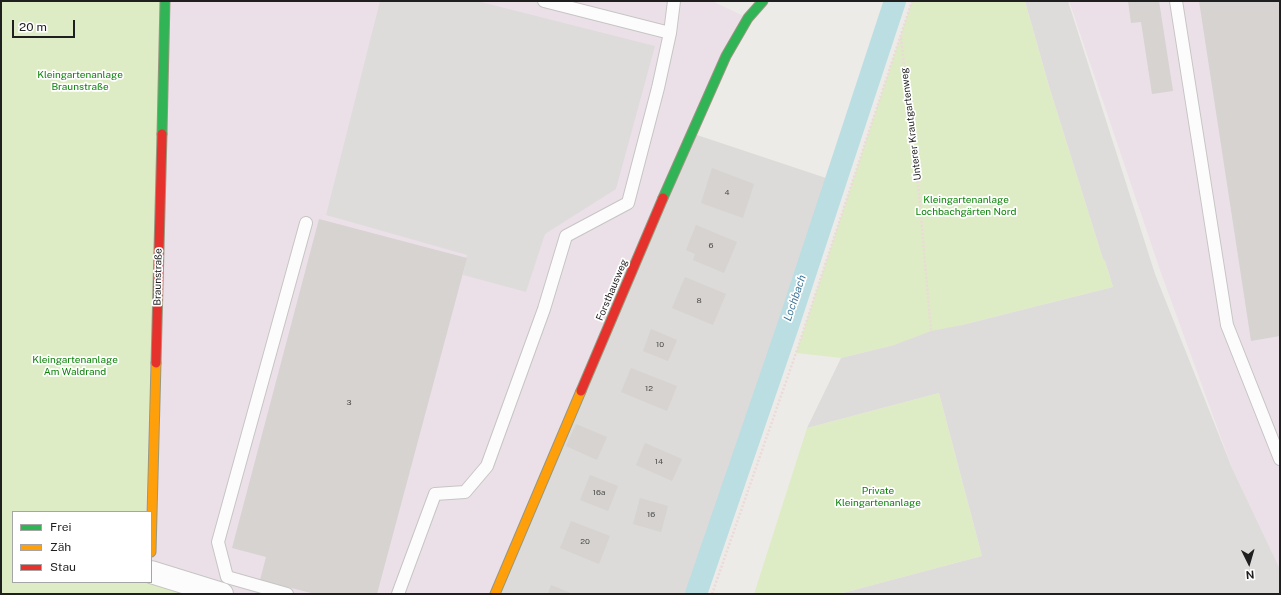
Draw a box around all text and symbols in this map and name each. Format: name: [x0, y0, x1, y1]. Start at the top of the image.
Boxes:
scale bar: [14, 12, 77, 38]
text: 20 m: [19, 20, 47, 34]
street label: Unterer Krautgartenweg: [898, 67, 924, 181]
park label: Kleingartenanlage Braunstraße: [37, 69, 123, 92]
house number: 4: [724, 188, 730, 198]
park label: Kleingartenanlage Lochbachgärten Nord: [916, 194, 1016, 218]
house number: 6: [709, 241, 713, 251]
street label: Braunstraße: [152, 248, 164, 306]
street label: Forsthausweg: [594, 257, 630, 323]
water label: Lochbach: [781, 273, 809, 323]
house number: 8: [696, 296, 702, 306]
house number: 10: [656, 340, 664, 350]
park label: Kleingartenanlage Am Waldrand: [32, 354, 118, 378]
house number: 12: [645, 384, 653, 394]
house number: 3: [346, 398, 352, 408]
house number: 14: [655, 457, 663, 467]
park label: Private Kleingartenanlage: [835, 485, 921, 508]
house number: 16a: [593, 488, 605, 498]
house number: 16: [647, 510, 655, 520]
legend: [12, 511, 152, 583]
text: Frei: [50, 520, 72, 534]
house number: 20: [580, 537, 590, 547]
text: Zäh: [50, 540, 71, 554]
north arrow: [1229, 543, 1269, 583]
text: Stau: [50, 560, 76, 574]
text: N: [1245, 569, 1255, 581]

